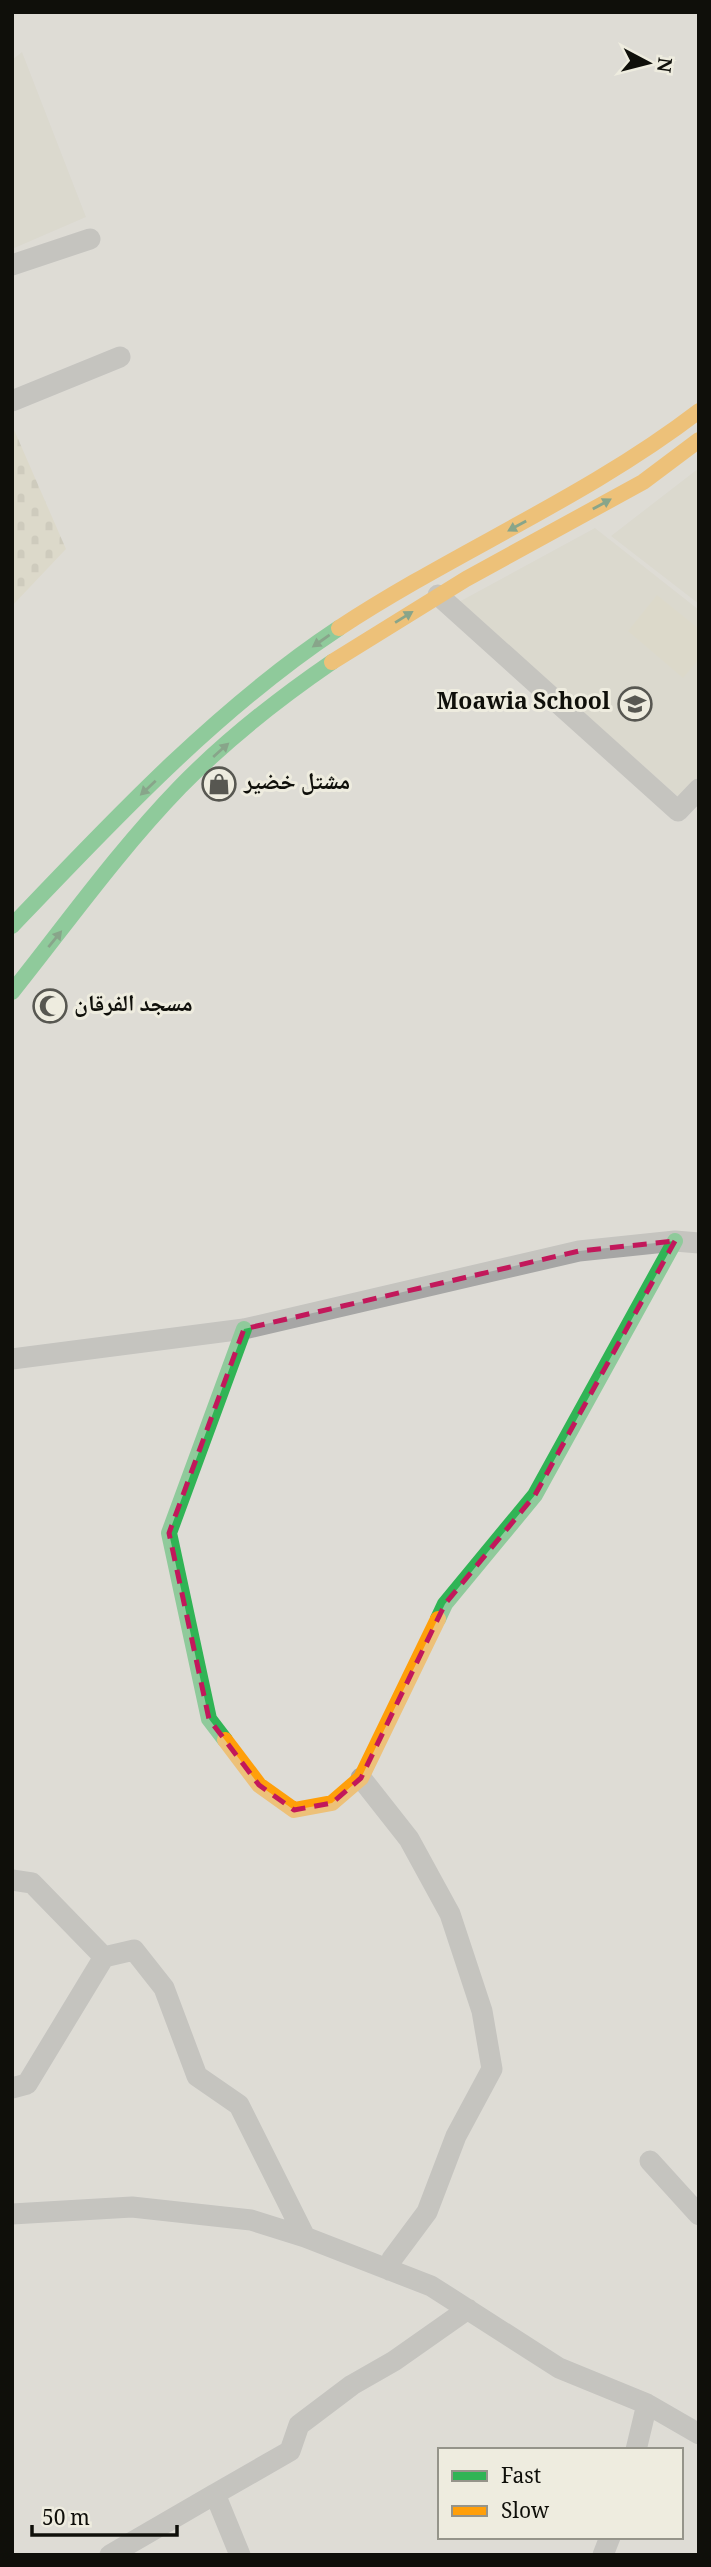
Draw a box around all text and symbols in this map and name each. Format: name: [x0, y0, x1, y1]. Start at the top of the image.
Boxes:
north arrow: [613, 28, 683, 98]
text: N: [645, 55, 679, 74]
one-way arrow: [592, 498, 612, 510]
one-way arrow: [507, 520, 527, 532]
one-way arrow: [395, 610, 414, 623]
one-way arrow: [312, 634, 330, 648]
place label: Moawia School: [436, 684, 610, 724]
school or university icon: Moawia School: [616, 685, 654, 723]
one-way arrow: [212, 742, 230, 758]
place label: مشتل خضير: [243, 764, 350, 804]
shop icon: مشتل خضير: [200, 765, 238, 803]
one-way arrow: [139, 780, 157, 796]
one-way arrow: [47, 931, 62, 949]
place label: مسجد الفرقان: [74, 986, 193, 1026]
mosque icon: مسجد الفرقان: [31, 987, 69, 1025]
legend: [438, 2448, 683, 2539]
text: Fast: [501, 2461, 541, 2496]
scale bar: [32, 2494, 177, 2538]
text: Slow: [501, 2496, 550, 2531]
text: 50 m: [42, 2503, 90, 2538]

